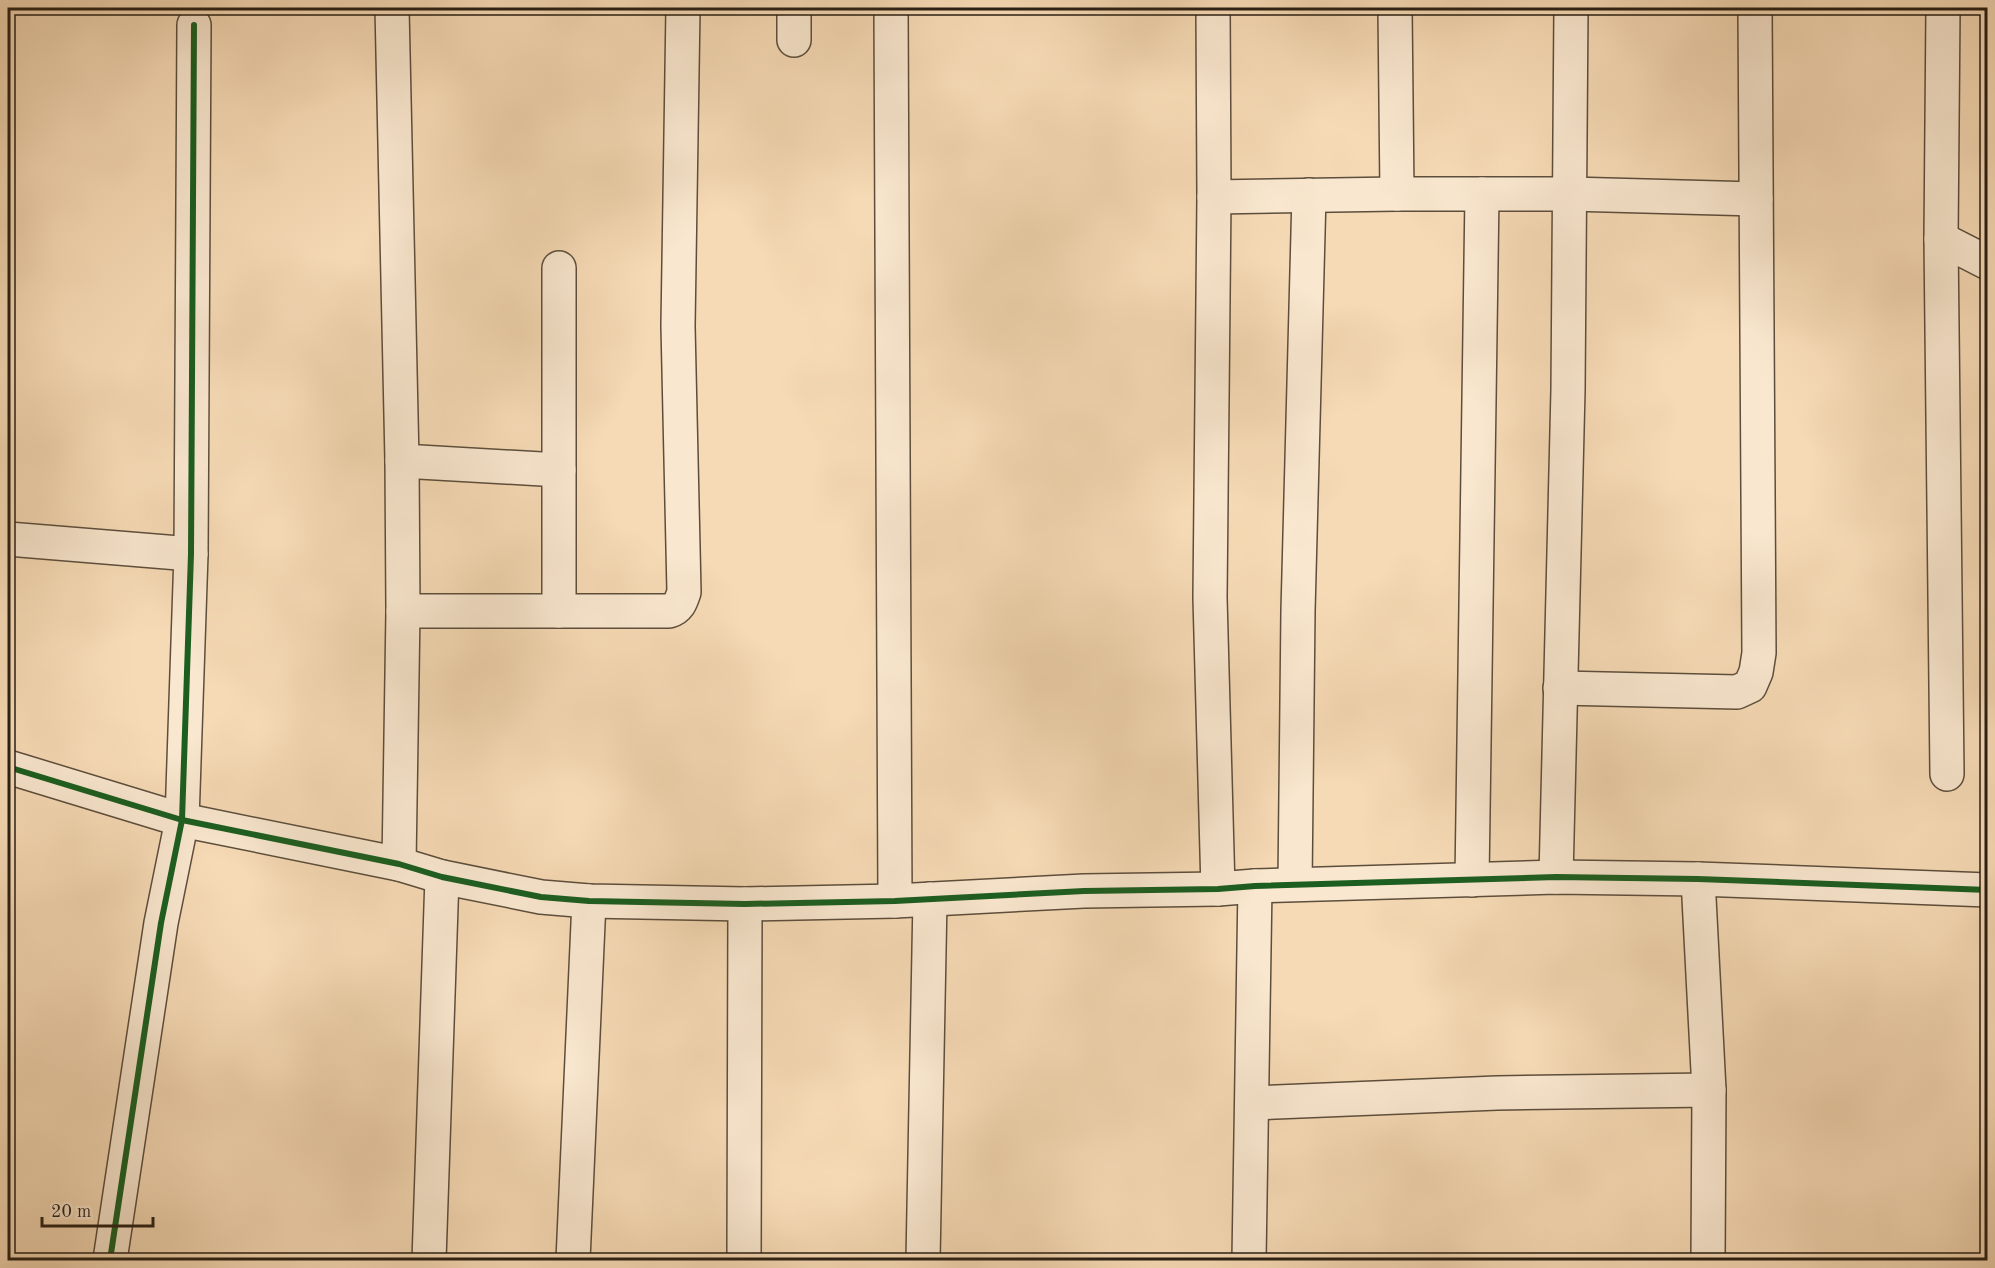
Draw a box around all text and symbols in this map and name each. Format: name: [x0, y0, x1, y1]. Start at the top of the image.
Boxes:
scale bar: [42, 1190, 153, 1228]
text: 20 m: [51, 1203, 91, 1221]

